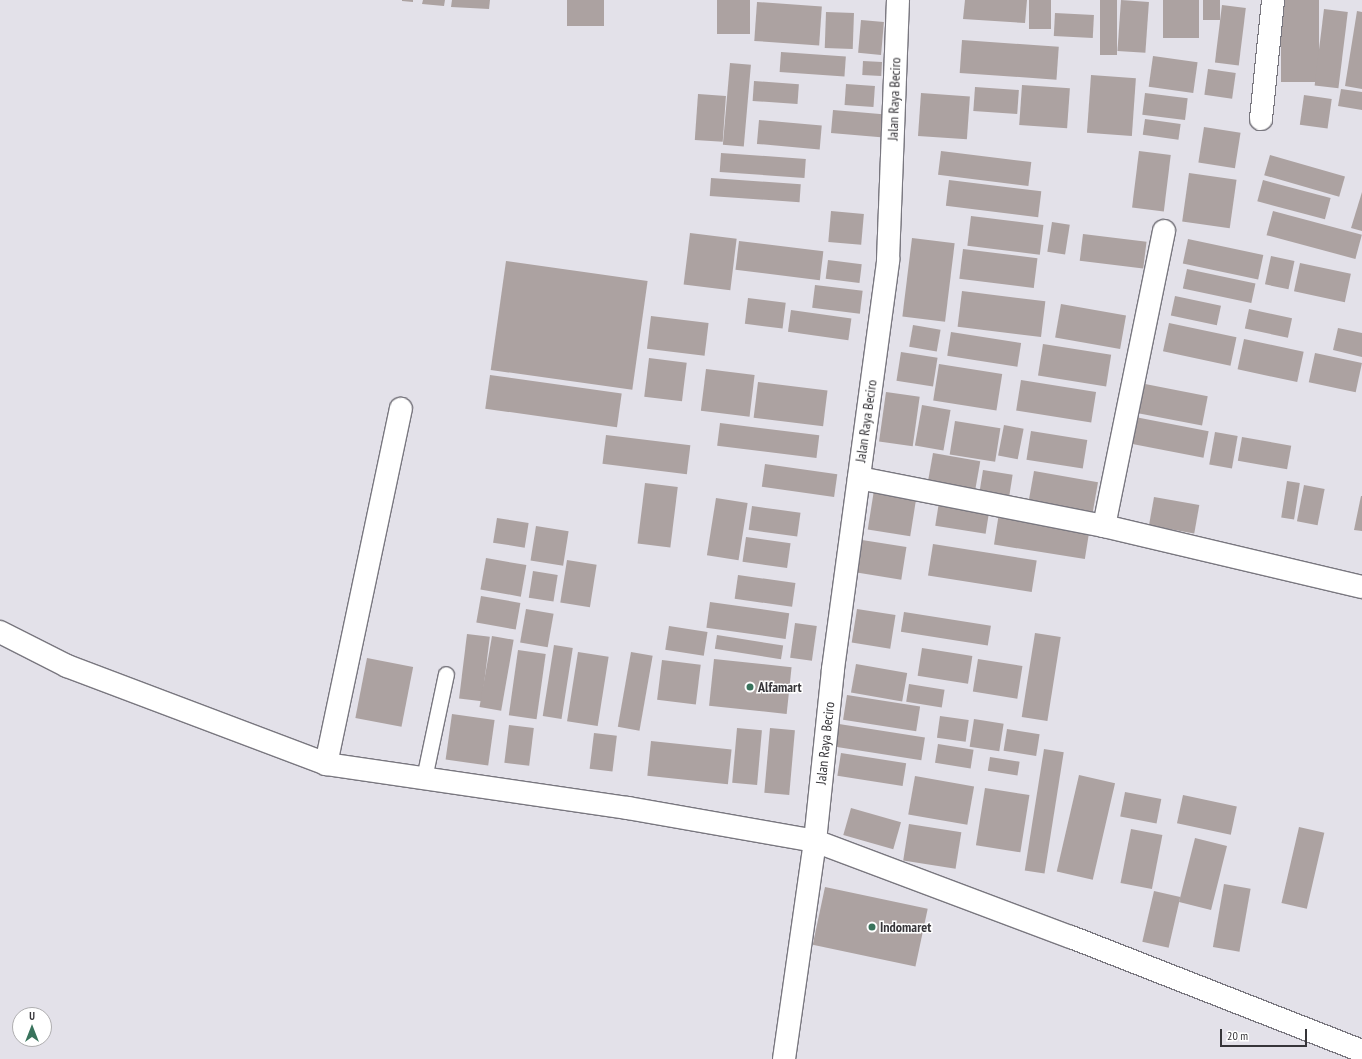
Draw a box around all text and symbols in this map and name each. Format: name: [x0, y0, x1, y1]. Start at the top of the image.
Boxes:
street label: Jalan Raya Beciro: [884, 57, 904, 141]
street label: Jalan Raya Beciro: [852, 379, 880, 463]
place label: Alfamart: [758, 679, 802, 695]
marker: Alfamart: [745, 682, 755, 692]
street label: Jalan Raya Beciro: [812, 701, 838, 785]
place label: Indomaret: [880, 919, 931, 935]
marker: Indomaret: [867, 922, 877, 932]
north arrow: [12, 1007, 52, 1047]
text: U: [29, 1009, 35, 1023]
scale bar: [1222, 1021, 1309, 1047]
text: 20 m: [1227, 1028, 1248, 1043]

